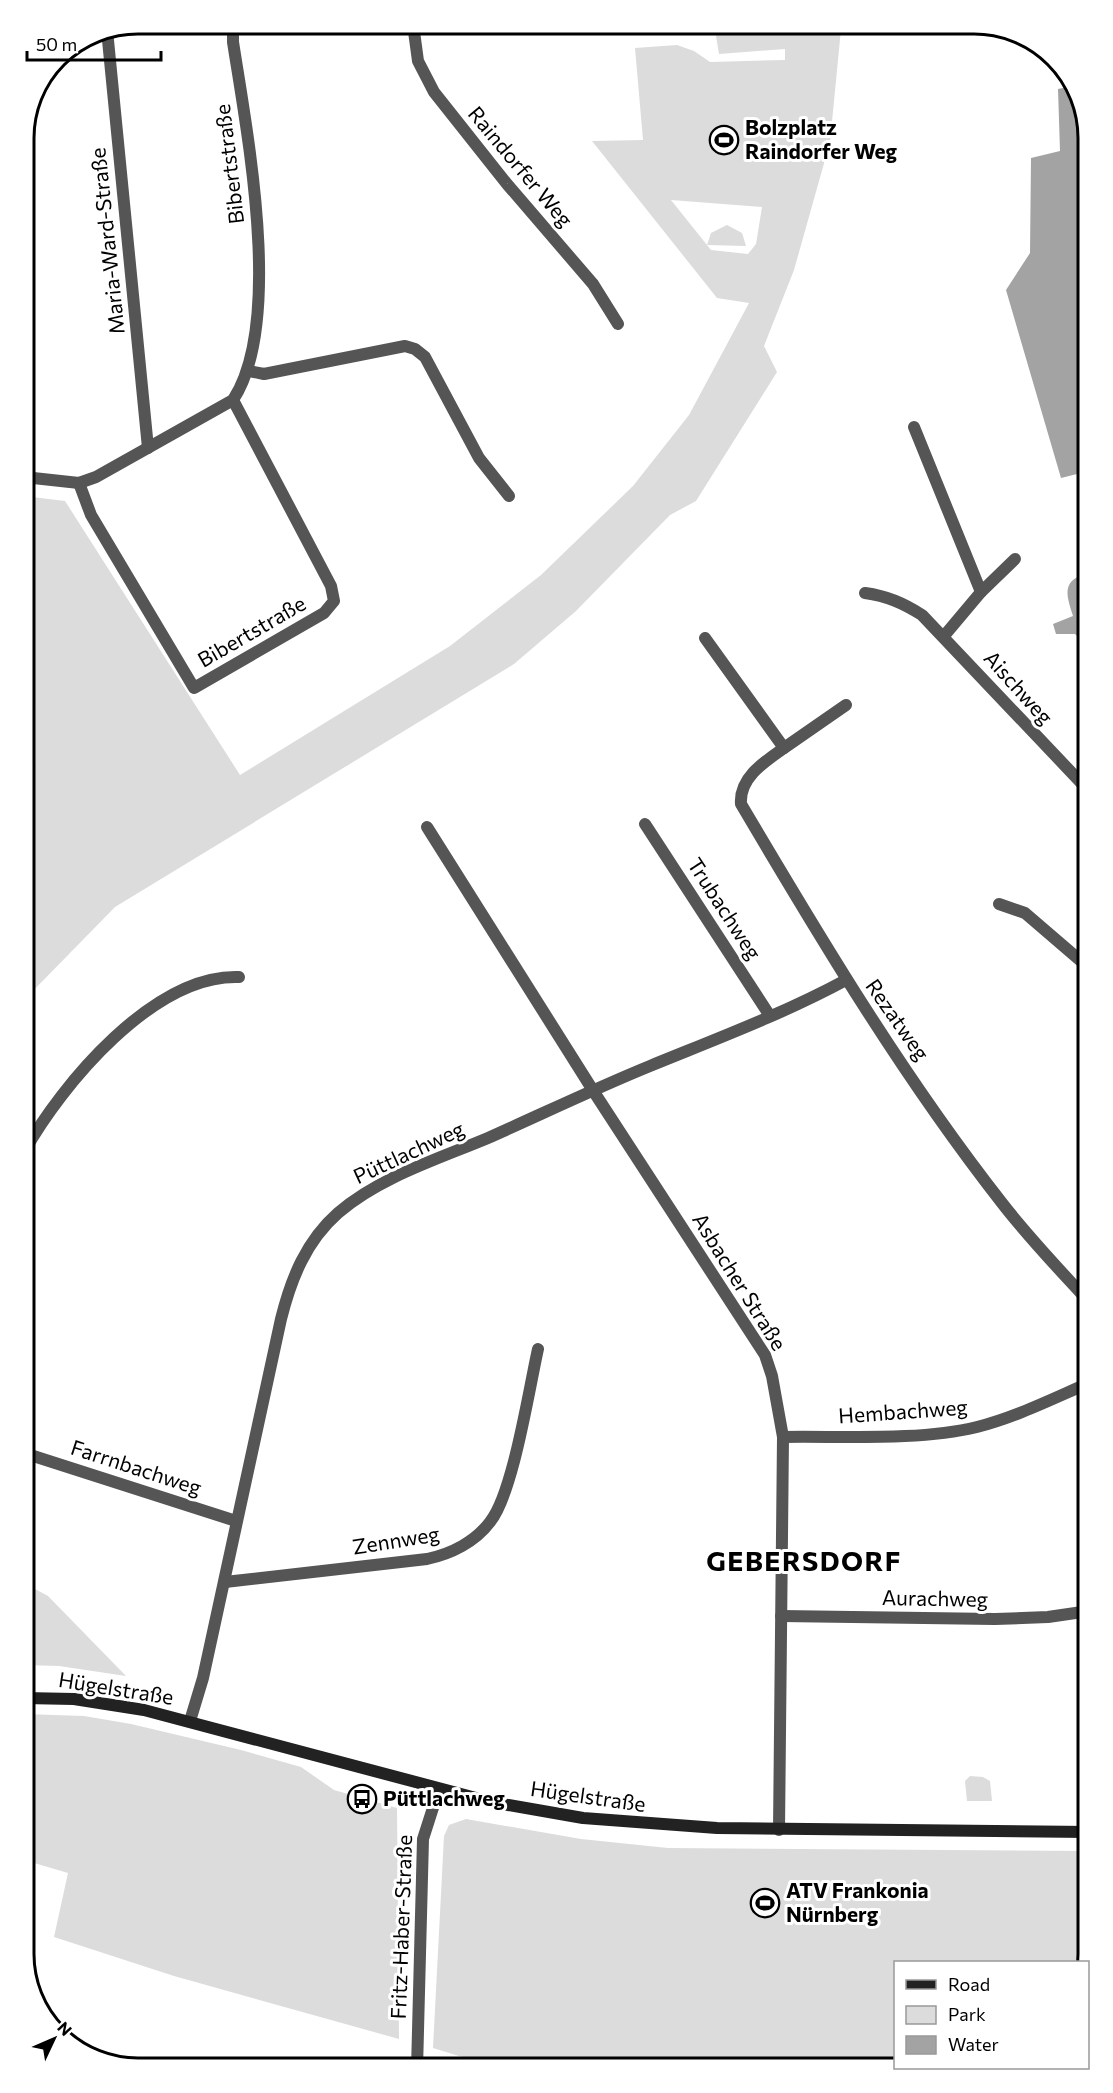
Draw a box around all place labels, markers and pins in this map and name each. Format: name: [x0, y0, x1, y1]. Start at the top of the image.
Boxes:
place label: Bolzplatz Raindorfer Weg: [745, 114, 897, 163]
sports icon: Bolzplatz Raindorfer Weg: [708, 124, 740, 156]
bus stop icon: Püttlachweg: [346, 1783, 378, 1815]
place label: Püttlachweg: [383, 1785, 505, 1810]
place label: ATV Frankonia Nürnberg: [786, 1877, 929, 1926]
sports icon: ATV Frankonia Nürnberg: [749, 1887, 781, 1919]

